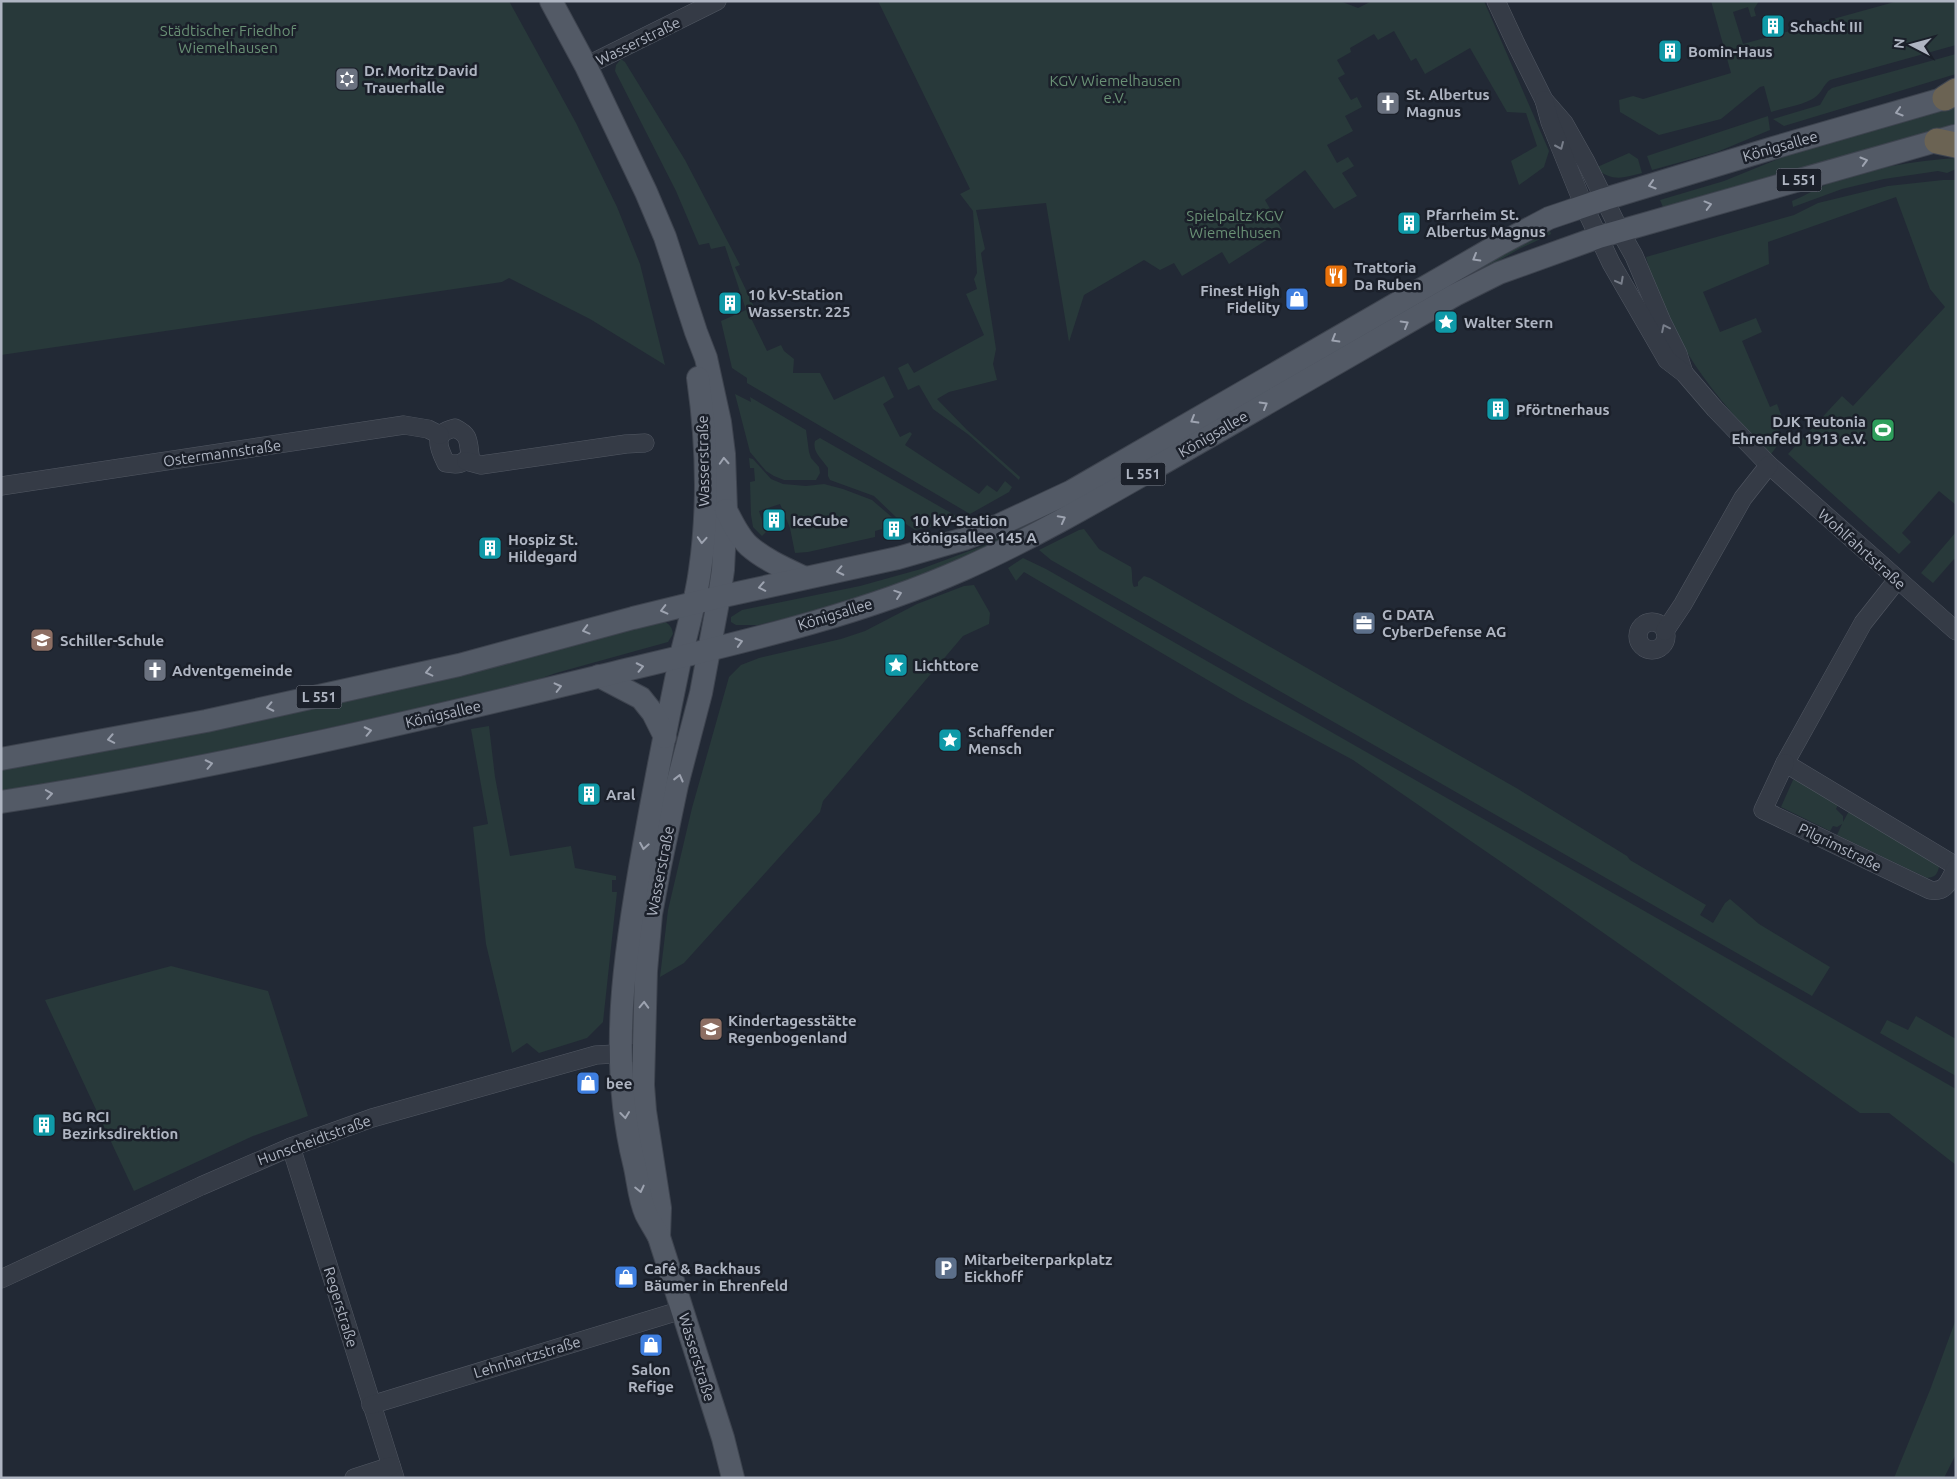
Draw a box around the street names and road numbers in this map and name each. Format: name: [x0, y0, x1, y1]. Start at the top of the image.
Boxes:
street label: Wasserstraße: [593, 13, 683, 69]
street label: Königsallee: [1741, 127, 1819, 165]
road number: L 551: [1776, 168, 1822, 192]
street label: Königsallee: [1175, 407, 1251, 461]
street label: Wasserstraße: [694, 415, 712, 507]
street label: Ostermannstraße: [162, 436, 282, 470]
road number: L 551: [1120, 462, 1166, 486]
street label: Wohlfahrtstraße: [1815, 505, 1909, 593]
street label: Königsallee: [796, 595, 874, 633]
road number: L 551: [296, 686, 342, 709]
street label: Königsallee: [403, 697, 483, 731]
street label: Pilgrimstraße: [1796, 820, 1884, 874]
street label: Wasserstraße: [643, 825, 677, 917]
street label: Hunscheidtstraße: [255, 1112, 373, 1168]
street label: Regerstraße: [321, 1265, 361, 1349]
street label: Wasserstraße: [676, 1311, 718, 1403]
street label: Lehnhartzstraße: [471, 1333, 583, 1381]

